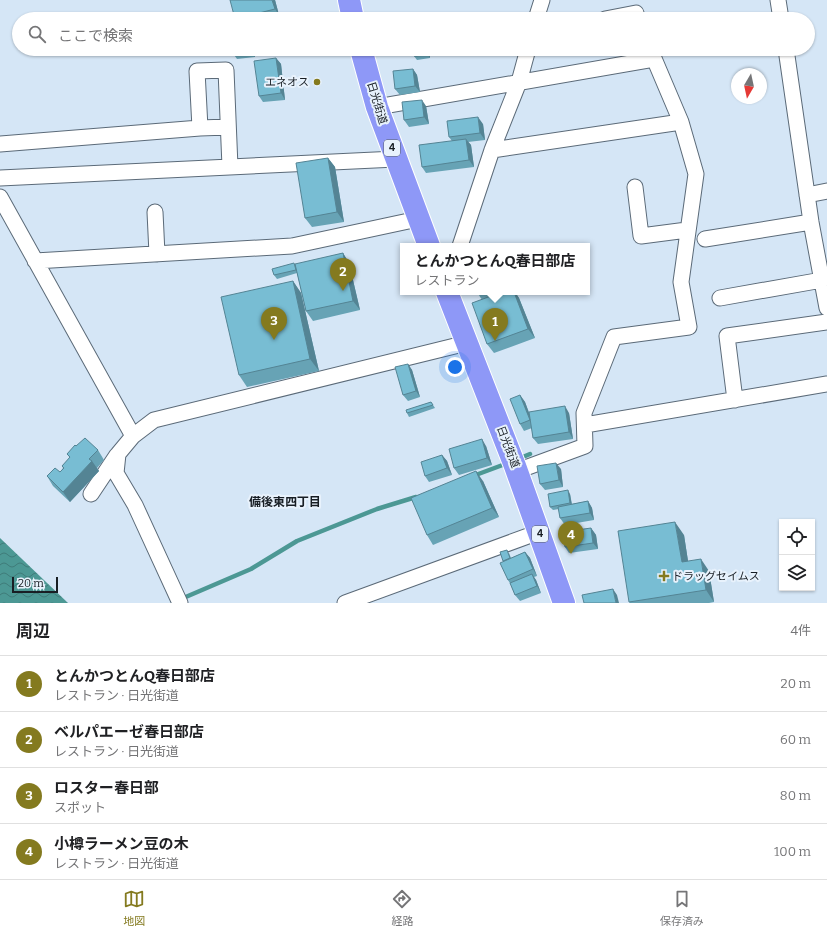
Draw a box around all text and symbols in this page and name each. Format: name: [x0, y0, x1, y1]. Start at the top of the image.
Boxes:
search box: [12, 12, 815, 56]
icon: search: [26, 23, 48, 45]
text: ここで検索: [58, 27, 133, 45]
north arrow: [731, 68, 767, 104]
place label: エネオス: [265, 76, 309, 89]
marker: エネオス: [312, 77, 322, 87]
street label: 日光街道: [364, 80, 390, 126]
road number: 4: [384, 140, 400, 156]
popup: [400, 243, 590, 295]
text: とんかつとんQ春日部店: [414, 252, 576, 270]
pin: 2: [330, 258, 356, 291]
text: レストラン: [414, 273, 479, 288]
pin: 3: [261, 307, 287, 340]
pin: 1: [482, 308, 508, 341]
your location: [445, 357, 465, 377]
street label: 日光街道: [494, 424, 522, 470]
district label: 備後東四丁目: [249, 495, 321, 509]
map controls: [779, 519, 815, 591]
button: locate: [779, 519, 815, 555]
pin: 4: [558, 521, 584, 554]
road number: 4: [532, 526, 548, 542]
button: layers: [779, 555, 815, 591]
place label: ドラッグセイムス: [672, 570, 760, 583]
marker: ドラッグセイムス: [659, 571, 669, 581]
scale bar: [12, 575, 58, 594]
text: 20 m: [18, 577, 44, 590]
text: 周辺: [16, 621, 50, 642]
text: 4件: [790, 623, 811, 638]
text: とんかつとんQ春日部店: [54, 667, 215, 685]
text: 1: [26, 676, 32, 691]
text: 20 m: [781, 676, 811, 691]
text: レストラン · 日光街道: [54, 688, 179, 703]
text: ベルパエーゼ春日部店: [54, 723, 204, 741]
text: 2: [25, 732, 33, 747]
text: 60 m: [780, 732, 811, 747]
text: レストラン · 日光街道: [54, 744, 179, 759]
text: ロスター春日部: [54, 779, 159, 797]
text: 3: [25, 788, 33, 803]
text: 80 m: [780, 788, 811, 803]
text: スポット: [54, 800, 106, 815]
text: 小樽ラーメン豆の木: [54, 835, 188, 853]
text: 4: [25, 844, 33, 859]
text: 100 m: [774, 844, 811, 859]
text: レストラン · 日光街道: [54, 856, 179, 871]
tab: 地図: [123, 888, 145, 928]
tab: 経路: [391, 888, 413, 928]
tab: 保存済み: [660, 888, 704, 928]

